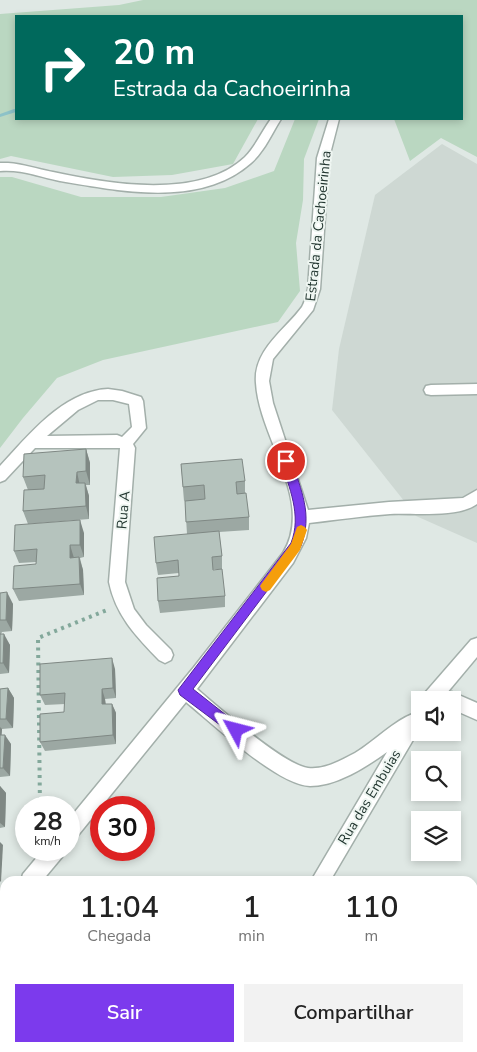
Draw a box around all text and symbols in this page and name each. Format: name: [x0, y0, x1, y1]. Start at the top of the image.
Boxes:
text: 20 m: [113, 29, 195, 76]
icon: right: [30, 35, 95, 100]
text: Estrada da Cachoeirinha: [113, 74, 351, 104]
street label: Estrada da Cachoeirinha: [301, 150, 336, 302]
pin: [265, 440, 307, 482]
icon: arrive: [272, 447, 300, 475]
street label: Rua A: [112, 490, 135, 530]
map controls: [411, 691, 461, 861]
button: sound: [411, 691, 461, 741]
position arrow: [209, 703, 261, 755]
street label: Rua das Embuias: [334, 746, 405, 848]
button: search: [411, 751, 461, 801]
speed limit sign: 30: [90, 796, 155, 861]
text: 28: [32, 805, 63, 839]
button: layers: [411, 811, 461, 861]
text: km/h: [34, 833, 61, 849]
text: 11:04: [80, 887, 159, 928]
text: 1: [243, 887, 261, 928]
text: 110: [344, 887, 398, 928]
text: Chegada: [87, 925, 151, 947]
text: min: [238, 925, 265, 947]
text: m: [365, 925, 378, 947]
button: Sair: [15, 984, 234, 1042]
button: Compartilhar: [244, 984, 463, 1042]

